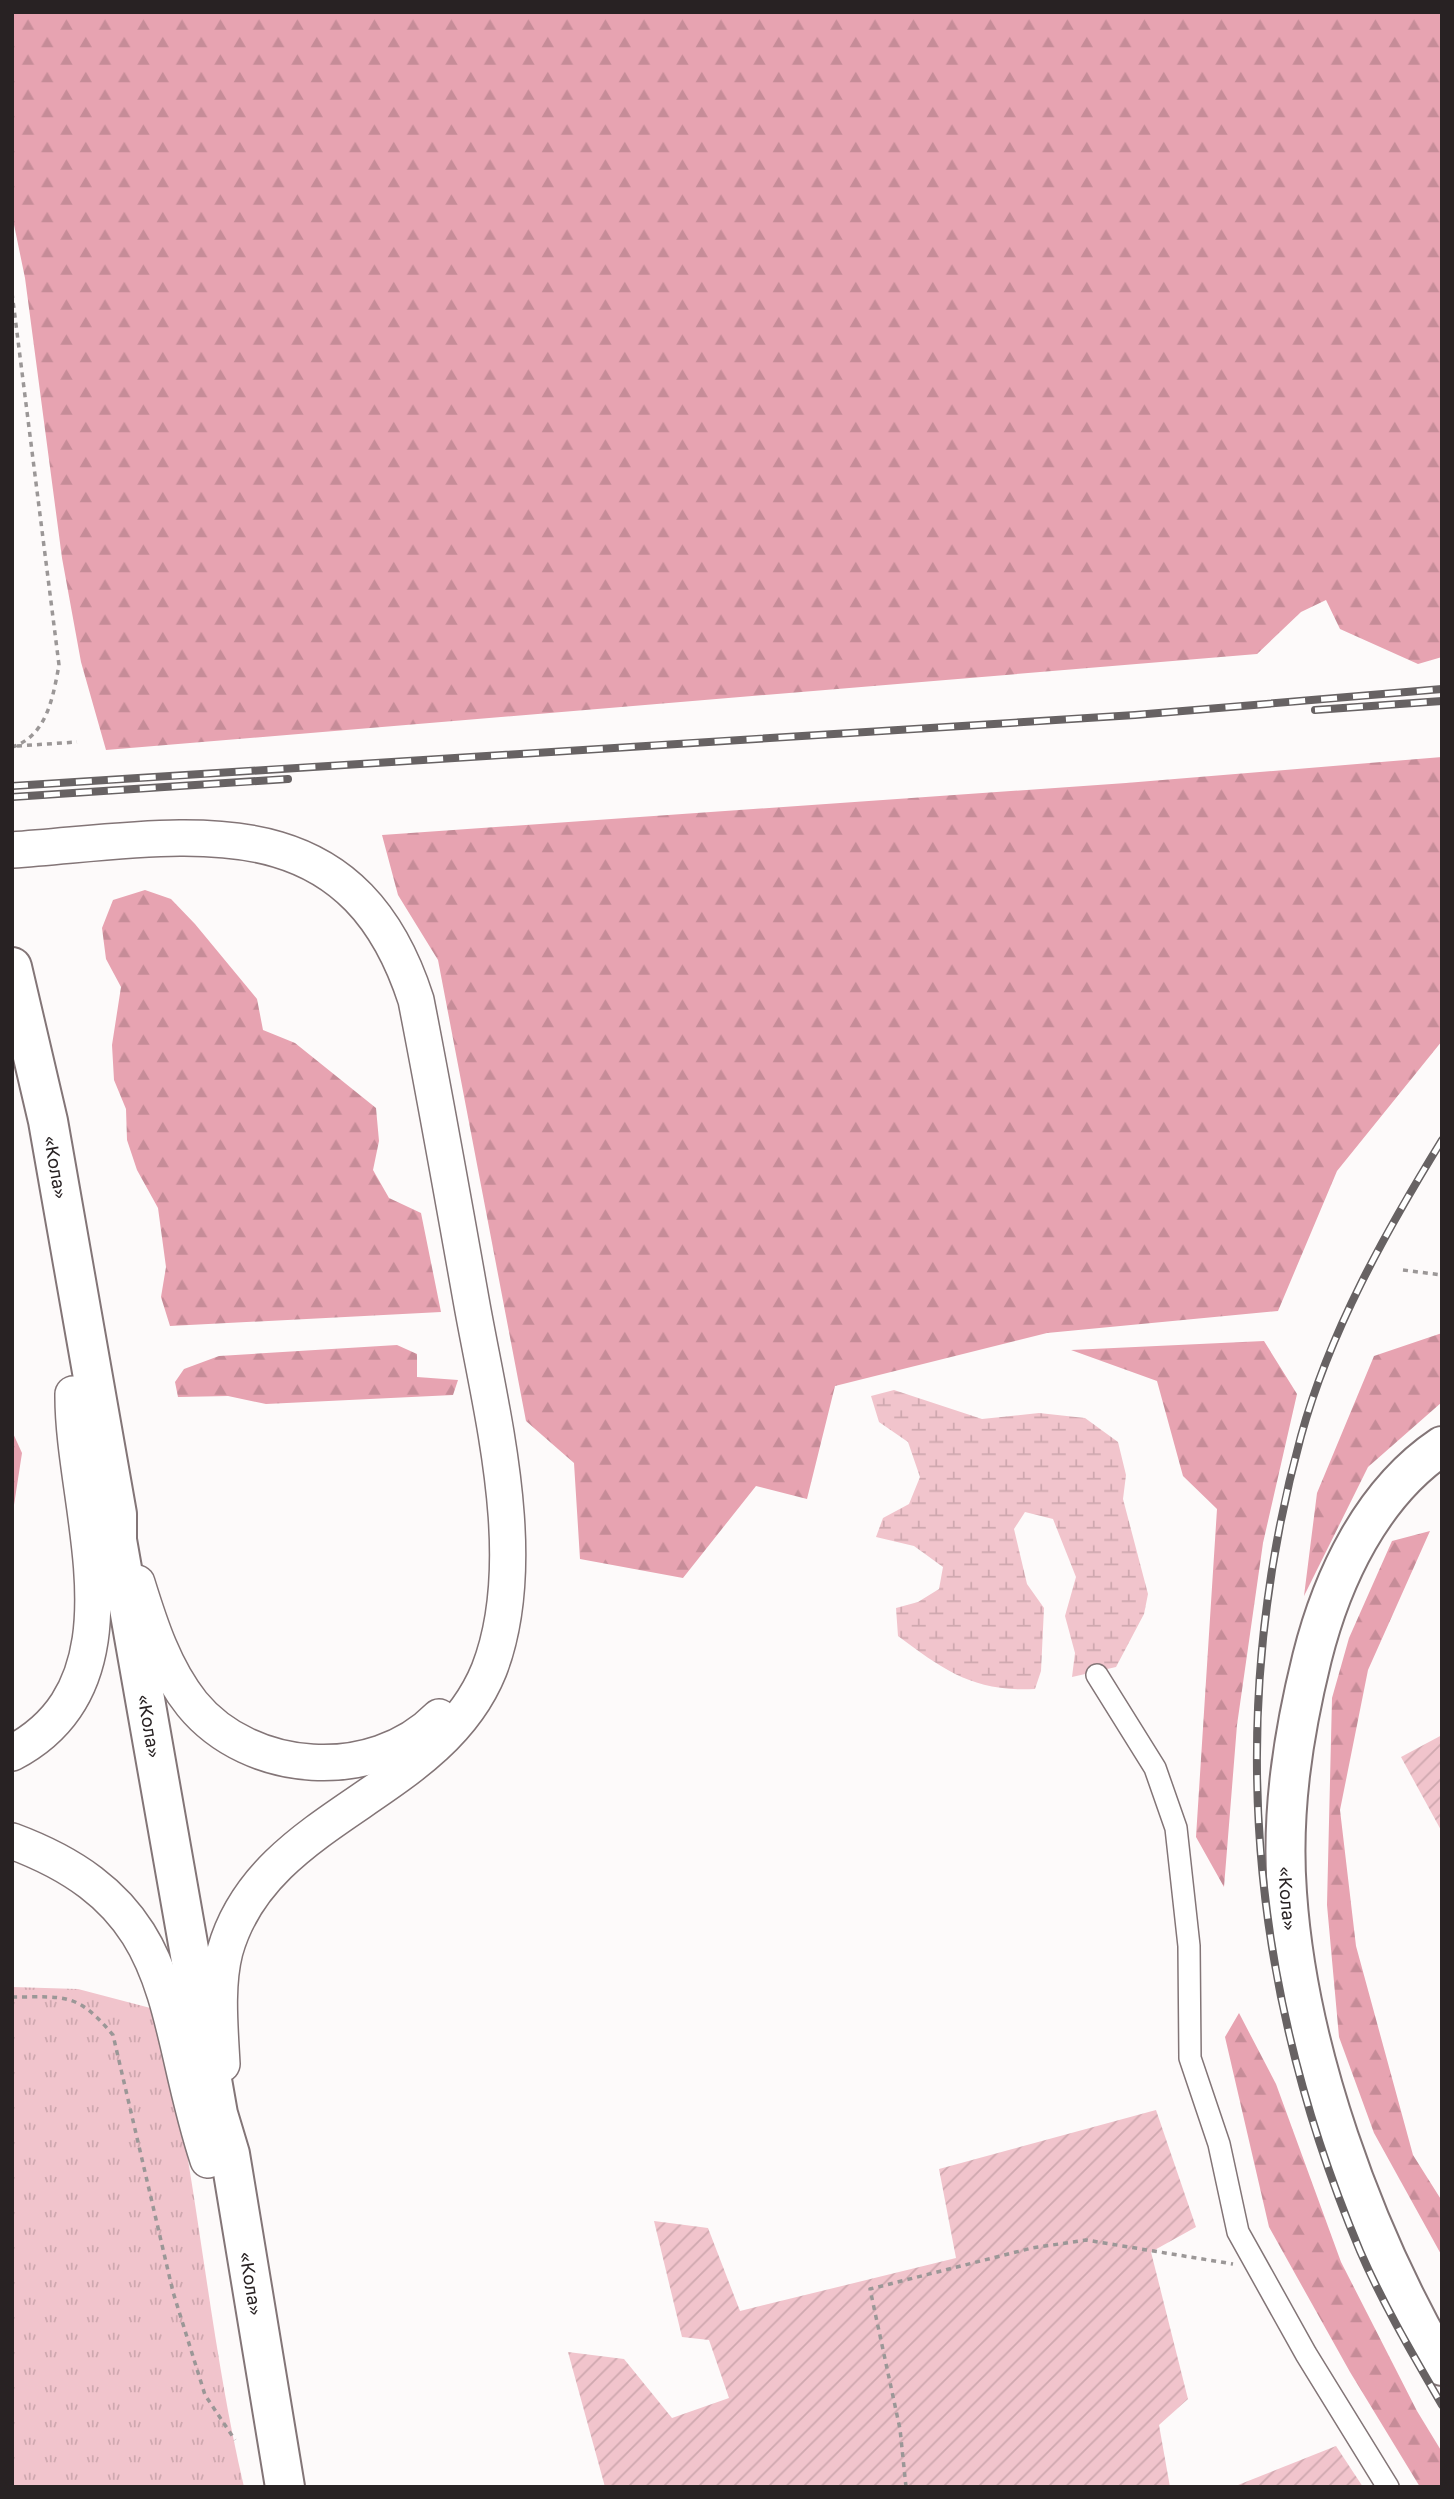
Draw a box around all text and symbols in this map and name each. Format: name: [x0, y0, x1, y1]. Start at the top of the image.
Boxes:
street label: «Кола»: [40, 1134, 72, 1200]
street label: «Кола»: [133, 1693, 166, 1759]
street label: «Кола»: [1275, 1866, 1301, 1931]
street label: «Кола»: [235, 2250, 267, 2317]

